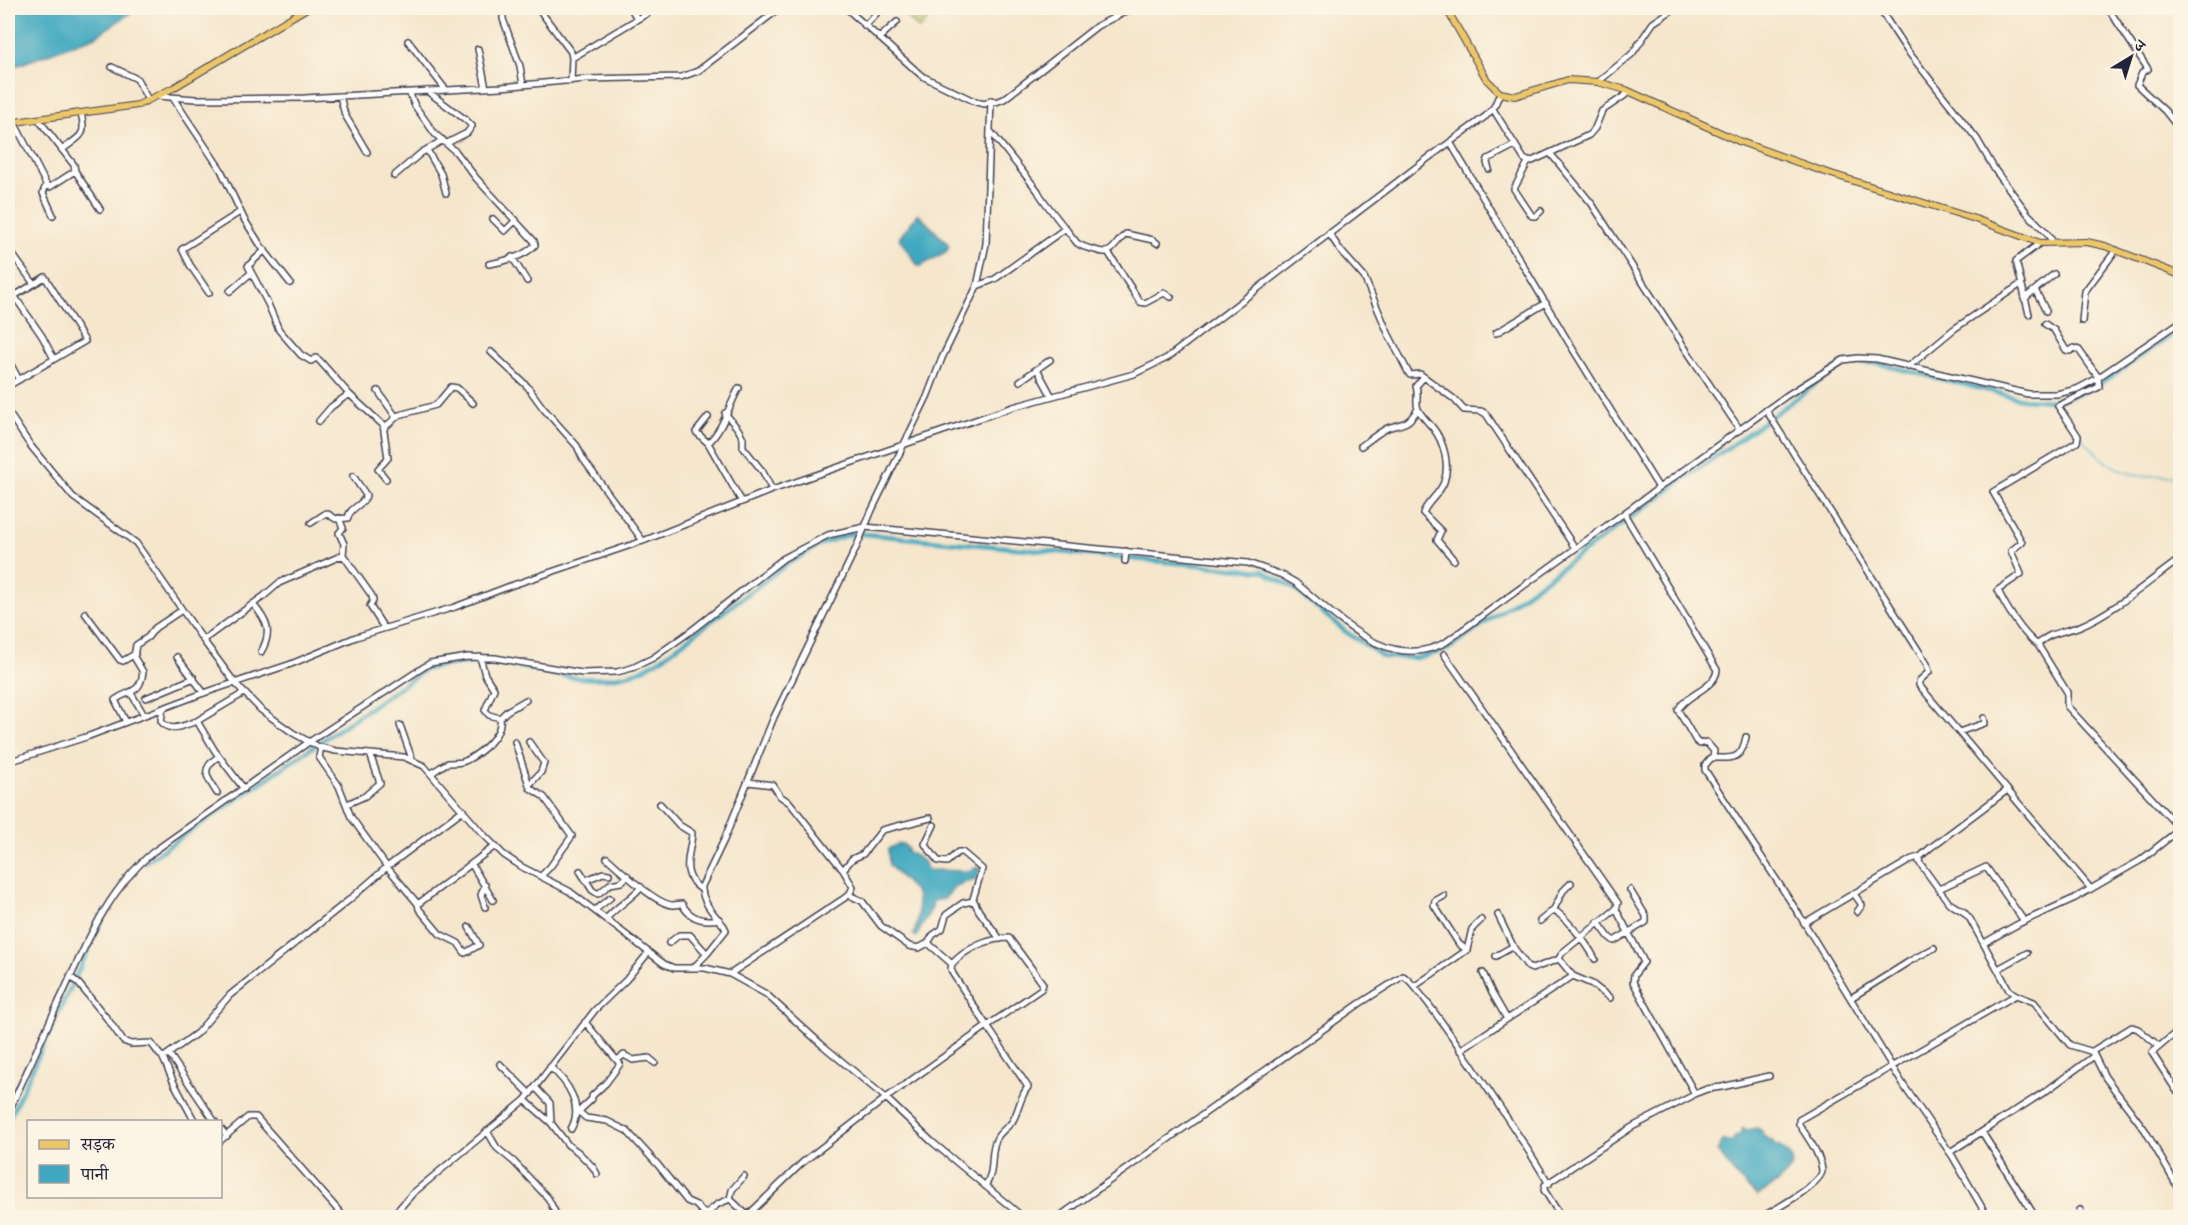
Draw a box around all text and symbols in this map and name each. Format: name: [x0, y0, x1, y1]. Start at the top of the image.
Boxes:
north arrow: [2101, 27, 2161, 87]
text: उ: [2129, 35, 2150, 57]
legend: [27, 1120, 222, 1198]
text: सड़क: [80, 1133, 116, 1156]
text: पानी: [80, 1163, 110, 1186]

